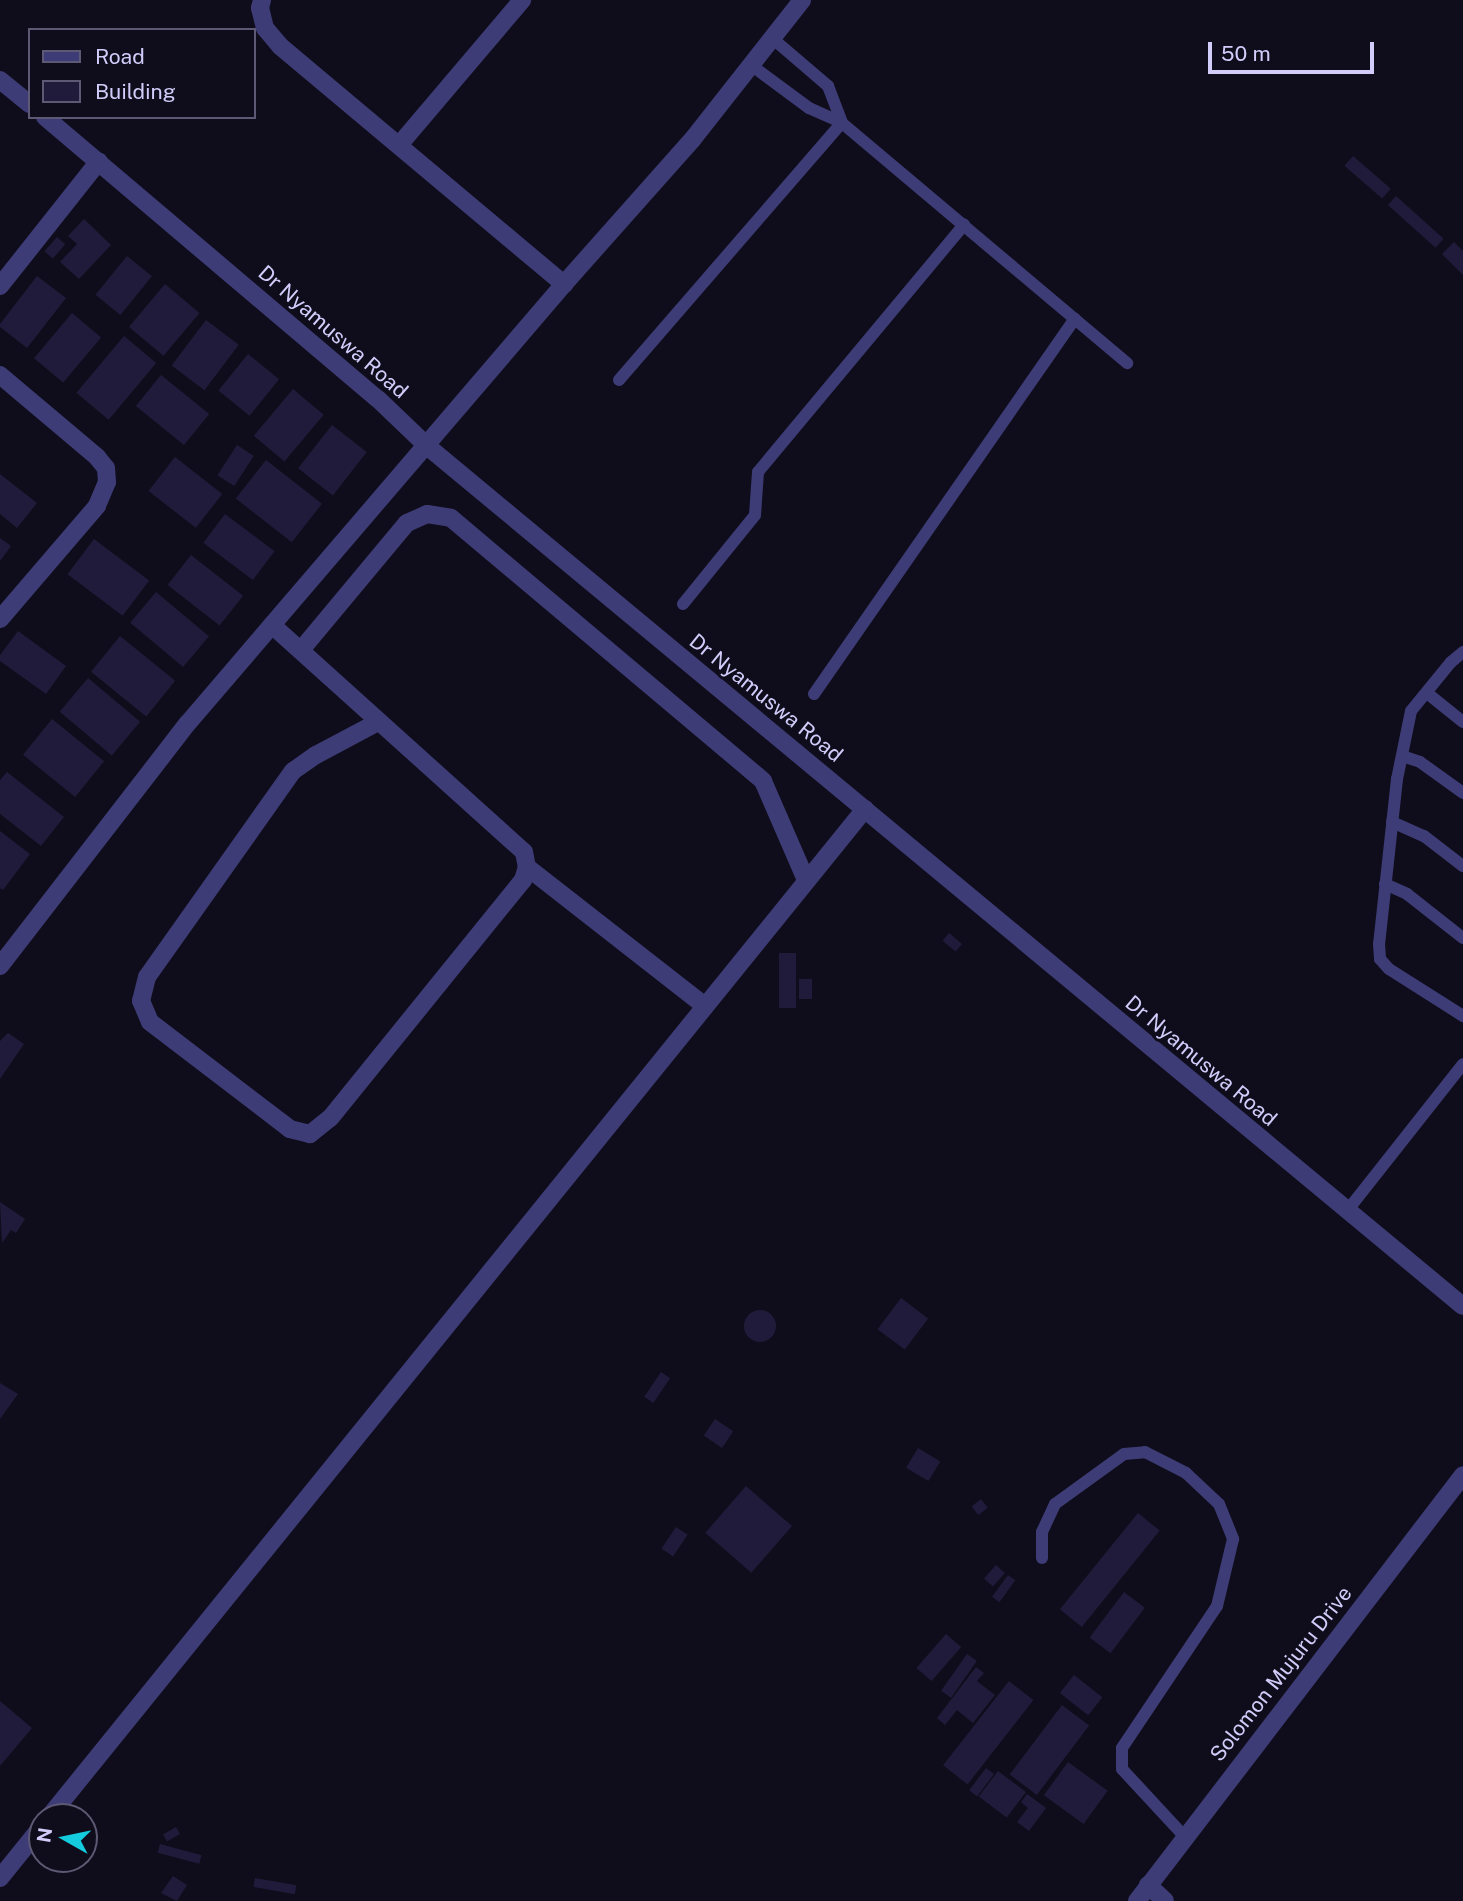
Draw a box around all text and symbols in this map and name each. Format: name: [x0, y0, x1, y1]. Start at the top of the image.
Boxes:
legend: [28, 28, 256, 119]
scale bar: [1211, 28, 1377, 72]
text: 50 m: [1221, 41, 1271, 66]
text: Road: [95, 44, 145, 69]
text: Building: [95, 79, 176, 104]
street label: Dr Nyamuswa Road: [253, 260, 413, 404]
street label: Dr Nyamuswa Road: [684, 628, 848, 768]
street label: Dr Nyamuswa Road: [1120, 990, 1282, 1132]
street label: Solomon Mujuru Drive: [1205, 1581, 1357, 1767]
north arrow: [28, 1803, 98, 1873]
text: N: [32, 1826, 56, 1844]

